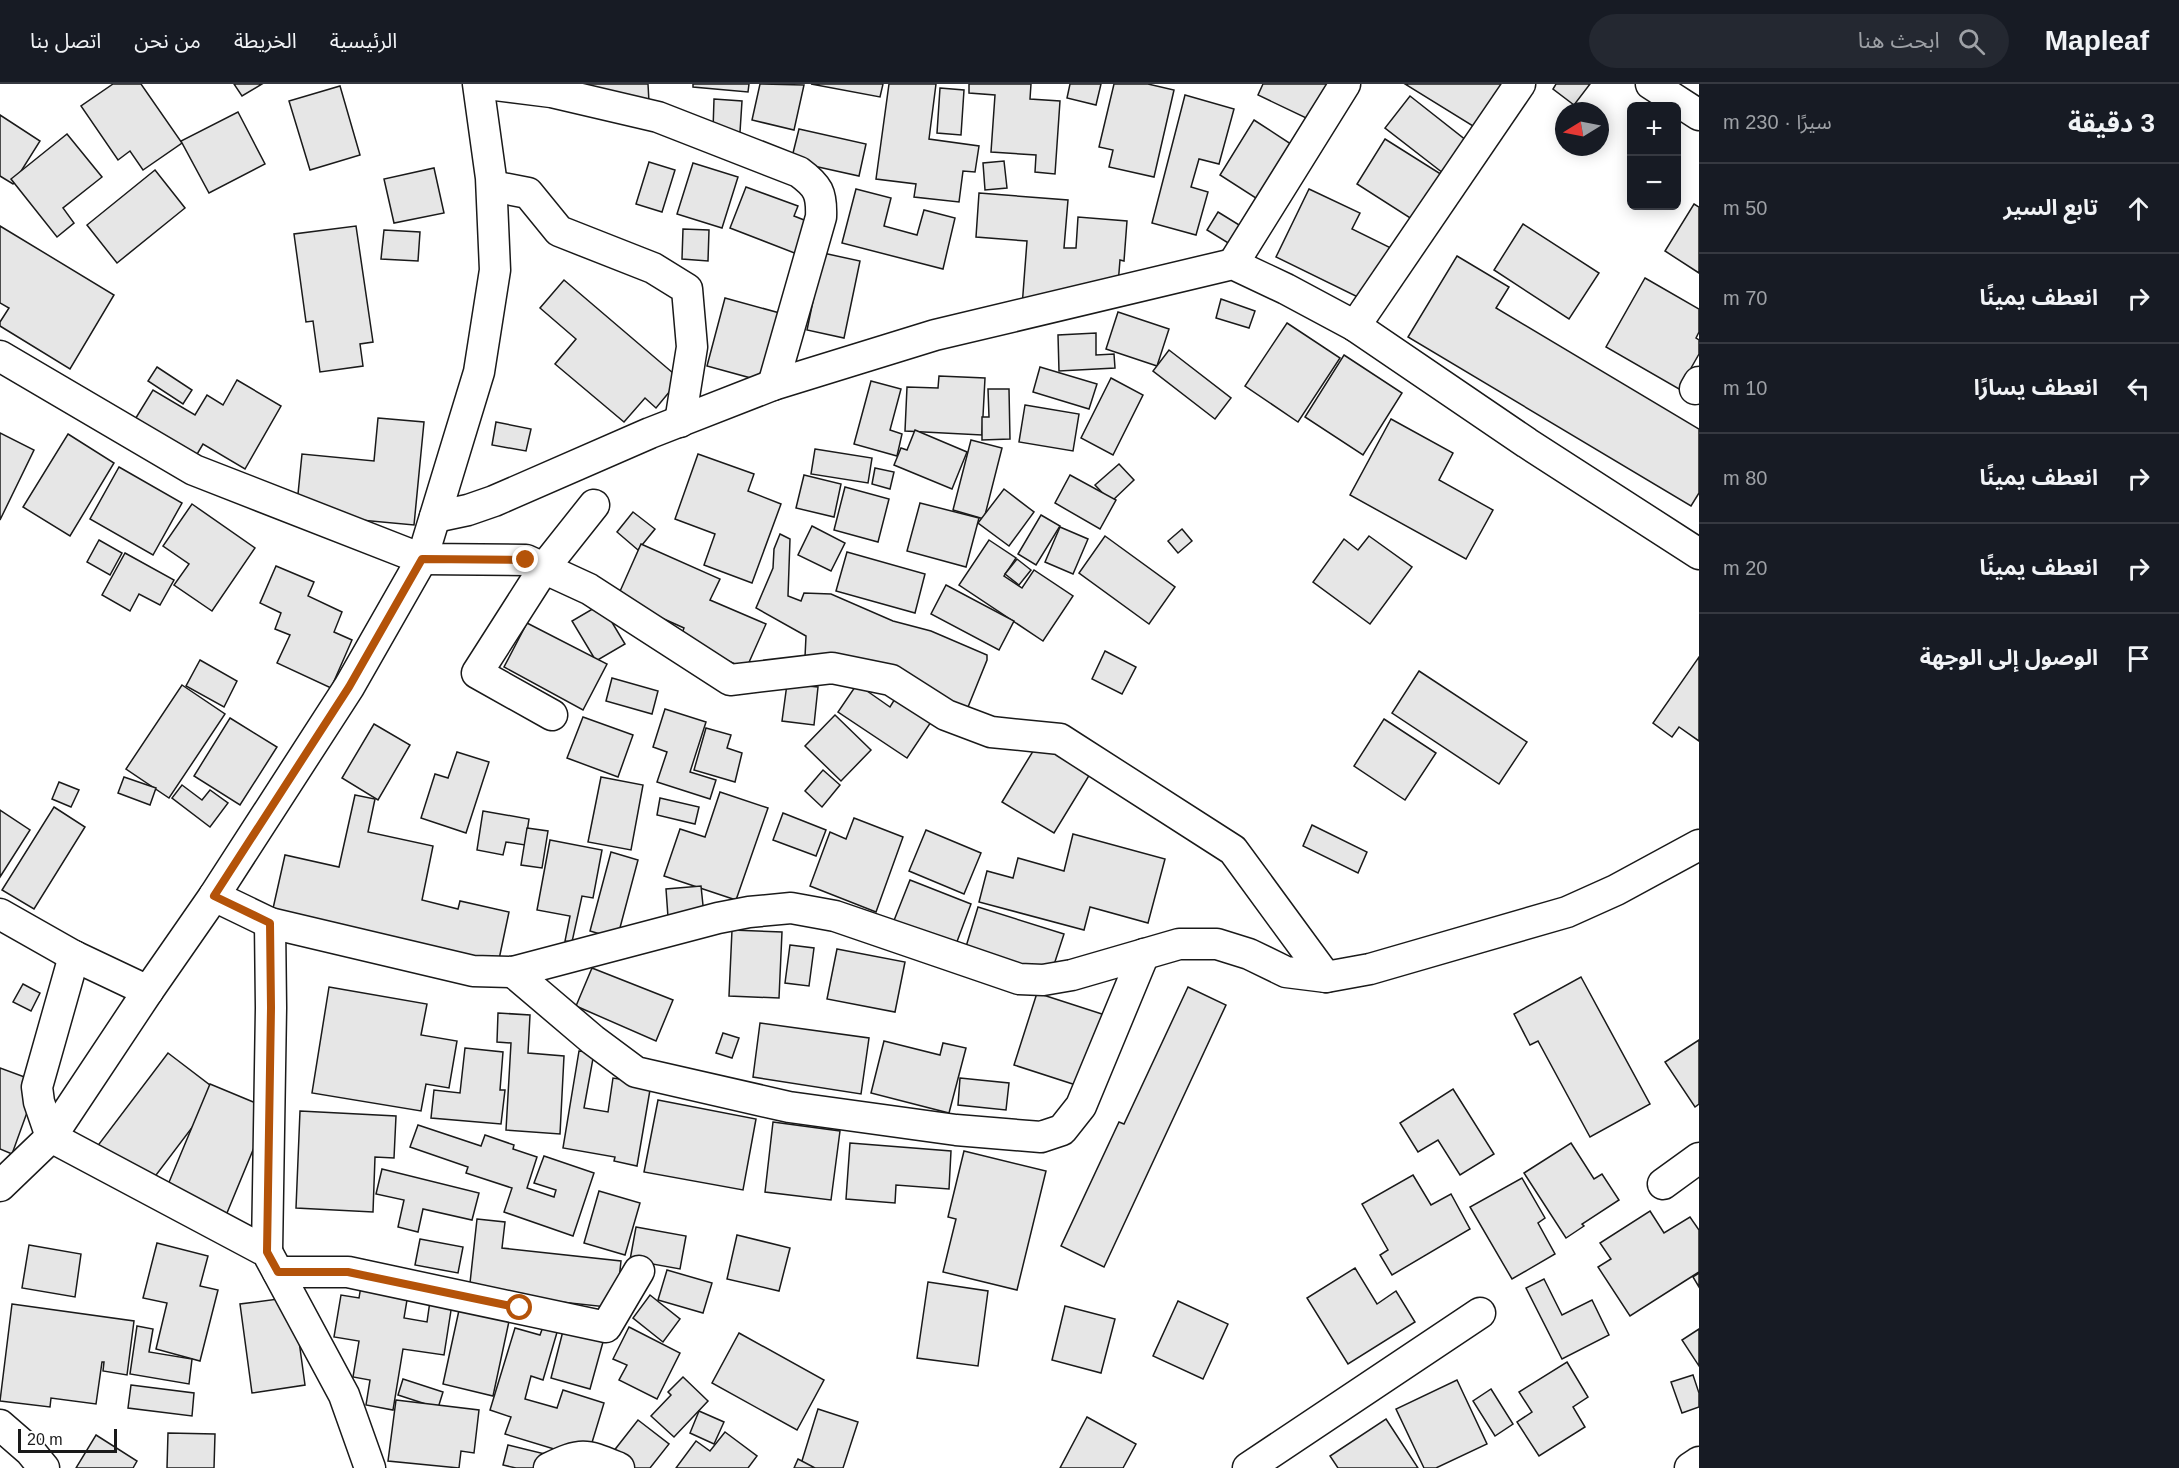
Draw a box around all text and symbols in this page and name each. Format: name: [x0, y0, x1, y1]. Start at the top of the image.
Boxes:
search box: [1589, 14, 2009, 68]
icon: search: [1955, 25, 1988, 58]
text: Mapleaf: [2045, 25, 2149, 56]
text: ابحث هنا: [1858, 28, 1940, 53]
text: اتصل بنا: [30, 29, 101, 52]
text: من نحن: [134, 29, 201, 52]
text: الخريطة: [234, 29, 297, 52]
text: الرئيسية: [330, 29, 397, 52]
north arrow: [1555, 102, 1609, 156]
map controls: [1627, 102, 1681, 210]
button: +: [1627, 102, 1681, 156]
text: 3 دقيقة: [2068, 108, 2155, 138]
text: سيرًا · 230 m: [1723, 111, 1832, 133]
button: −: [1627, 156, 1681, 210]
icon: ahead: [2122, 192, 2155, 225]
text: تابع السير: [2004, 195, 2098, 220]
text: 50 m: [1723, 197, 1767, 219]
icon: right: [2122, 282, 2155, 315]
text: انعطف يمينًا: [1979, 285, 2098, 310]
text: 70 m: [1723, 287, 1767, 309]
icon: left: [2122, 372, 2155, 405]
text: انعطف يسارًا: [1974, 375, 2098, 400]
text: 10 m: [1723, 377, 1767, 399]
icon: right: [2122, 462, 2155, 495]
text: انعطف يمينًا: [1979, 465, 2098, 490]
text: 80 m: [1723, 467, 1767, 489]
route end: [512, 546, 538, 572]
icon: right: [2122, 552, 2155, 585]
text: انعطف يمينًا: [1979, 555, 2098, 580]
text: 20 m: [1723, 557, 1767, 579]
icon: arrive: [2122, 642, 2155, 675]
text: الوصول إلى الوجهة: [1920, 645, 2098, 670]
route start: [506, 1294, 532, 1320]
scale bar: [18, 1426, 117, 1454]
text: 20 m: [27, 1431, 63, 1448]

